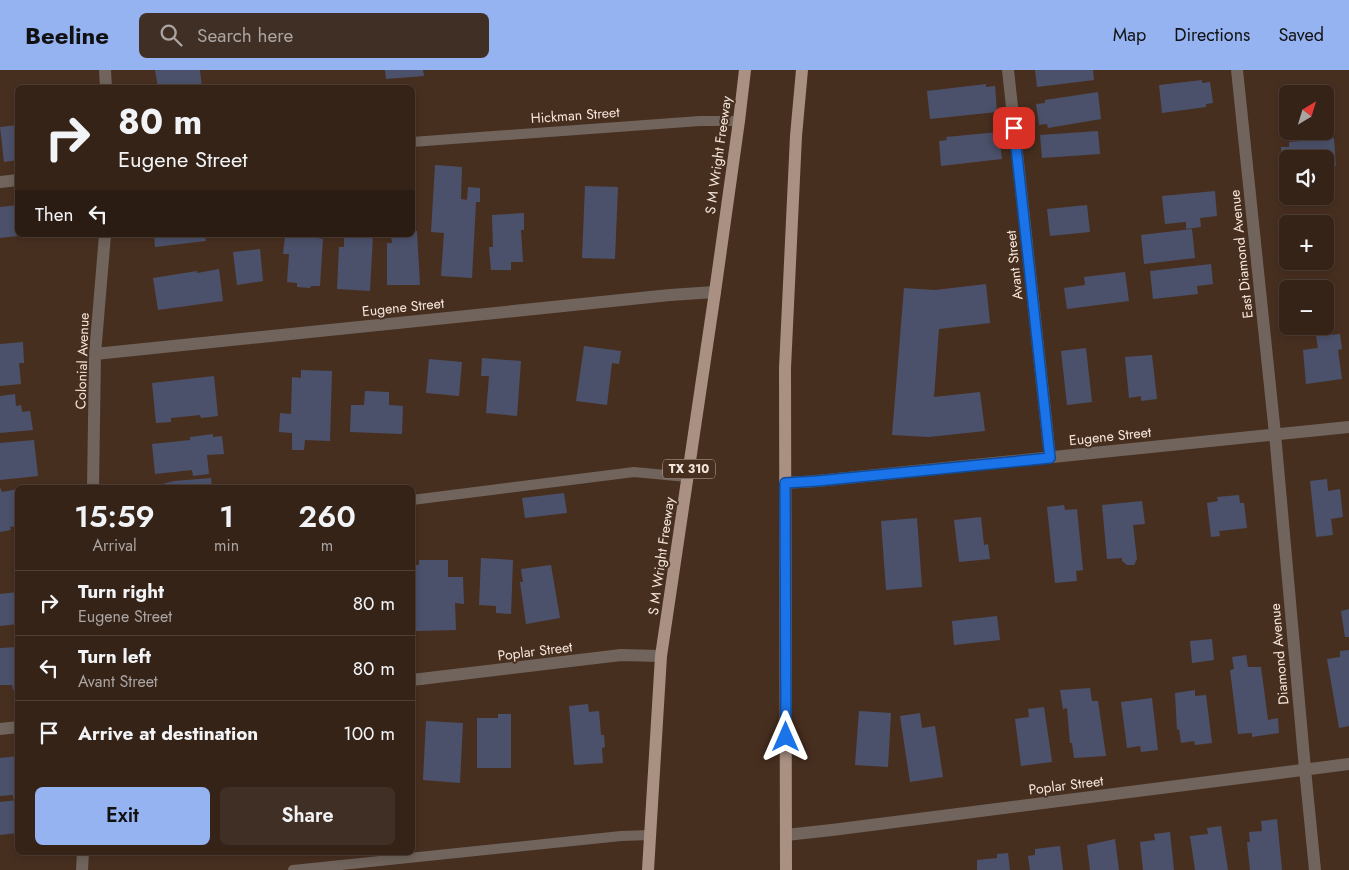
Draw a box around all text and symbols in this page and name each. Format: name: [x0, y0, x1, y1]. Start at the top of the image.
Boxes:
search box: [139, 13, 489, 58]
text: Beeline: [25, 18, 109, 53]
icon: search: [157, 21, 185, 49]
text: Search here: [197, 22, 293, 49]
text: Map: [1113, 22, 1146, 48]
text: Directions: [1174, 22, 1250, 48]
text: Saved: [1278, 22, 1324, 48]
north arrow: [1279, 85, 1334, 140]
map controls: [1279, 85, 1334, 335]
street label: S M Wright Freeway: [700, 94, 736, 216]
text: 80 m: [118, 97, 202, 147]
street label: Hickman Street: [530, 102, 621, 128]
icon: right: [35, 105, 100, 170]
pin: [993, 107, 1035, 149]
icon: arrive: [1000, 114, 1028, 142]
text: Eugene Street: [118, 143, 248, 175]
button: sound: [1279, 150, 1334, 205]
street label: East Diamond Avenue: [1224, 189, 1258, 319]
icon: left: [84, 200, 112, 228]
text: Then: [35, 201, 74, 228]
button: +: [1279, 215, 1334, 270]
street label: Avant Street: [1000, 229, 1028, 301]
button: −: [1279, 280, 1334, 335]
street label: Eugene Street: [361, 293, 446, 321]
street label: Colonial Avenue: [70, 312, 94, 410]
street label: Eugene Street: [1068, 422, 1153, 450]
road number: TX 310: [663, 459, 715, 478]
text: 15:59: [74, 495, 155, 538]
text: 1: [219, 495, 234, 538]
text: 260: [298, 495, 356, 538]
street label: S M Wright Freeway: [643, 495, 679, 617]
text: Arrival: [92, 534, 137, 557]
text: min: [214, 534, 239, 557]
text: m: [321, 534, 333, 557]
text: Turn right: [78, 578, 164, 605]
icon: right: [35, 589, 63, 617]
text: 80 m: [353, 590, 395, 617]
street label: Diamond Avenue: [1265, 603, 1293, 705]
text: Eugene Street: [78, 605, 172, 628]
street label: Poplar Street: [496, 636, 574, 666]
text: Turn left: [78, 643, 151, 670]
icon: left: [35, 654, 63, 682]
text: 80 m: [353, 655, 395, 682]
text: Avant Street: [78, 670, 158, 693]
position arrow: [759, 710, 811, 762]
icon: arrive: [35, 719, 63, 747]
text: Arrive at destination: [78, 720, 258, 747]
text: 100 m: [343, 720, 395, 747]
street label: Poplar Street: [1027, 770, 1105, 800]
button: Exit: [35, 787, 210, 845]
button: Share: [220, 787, 395, 845]

